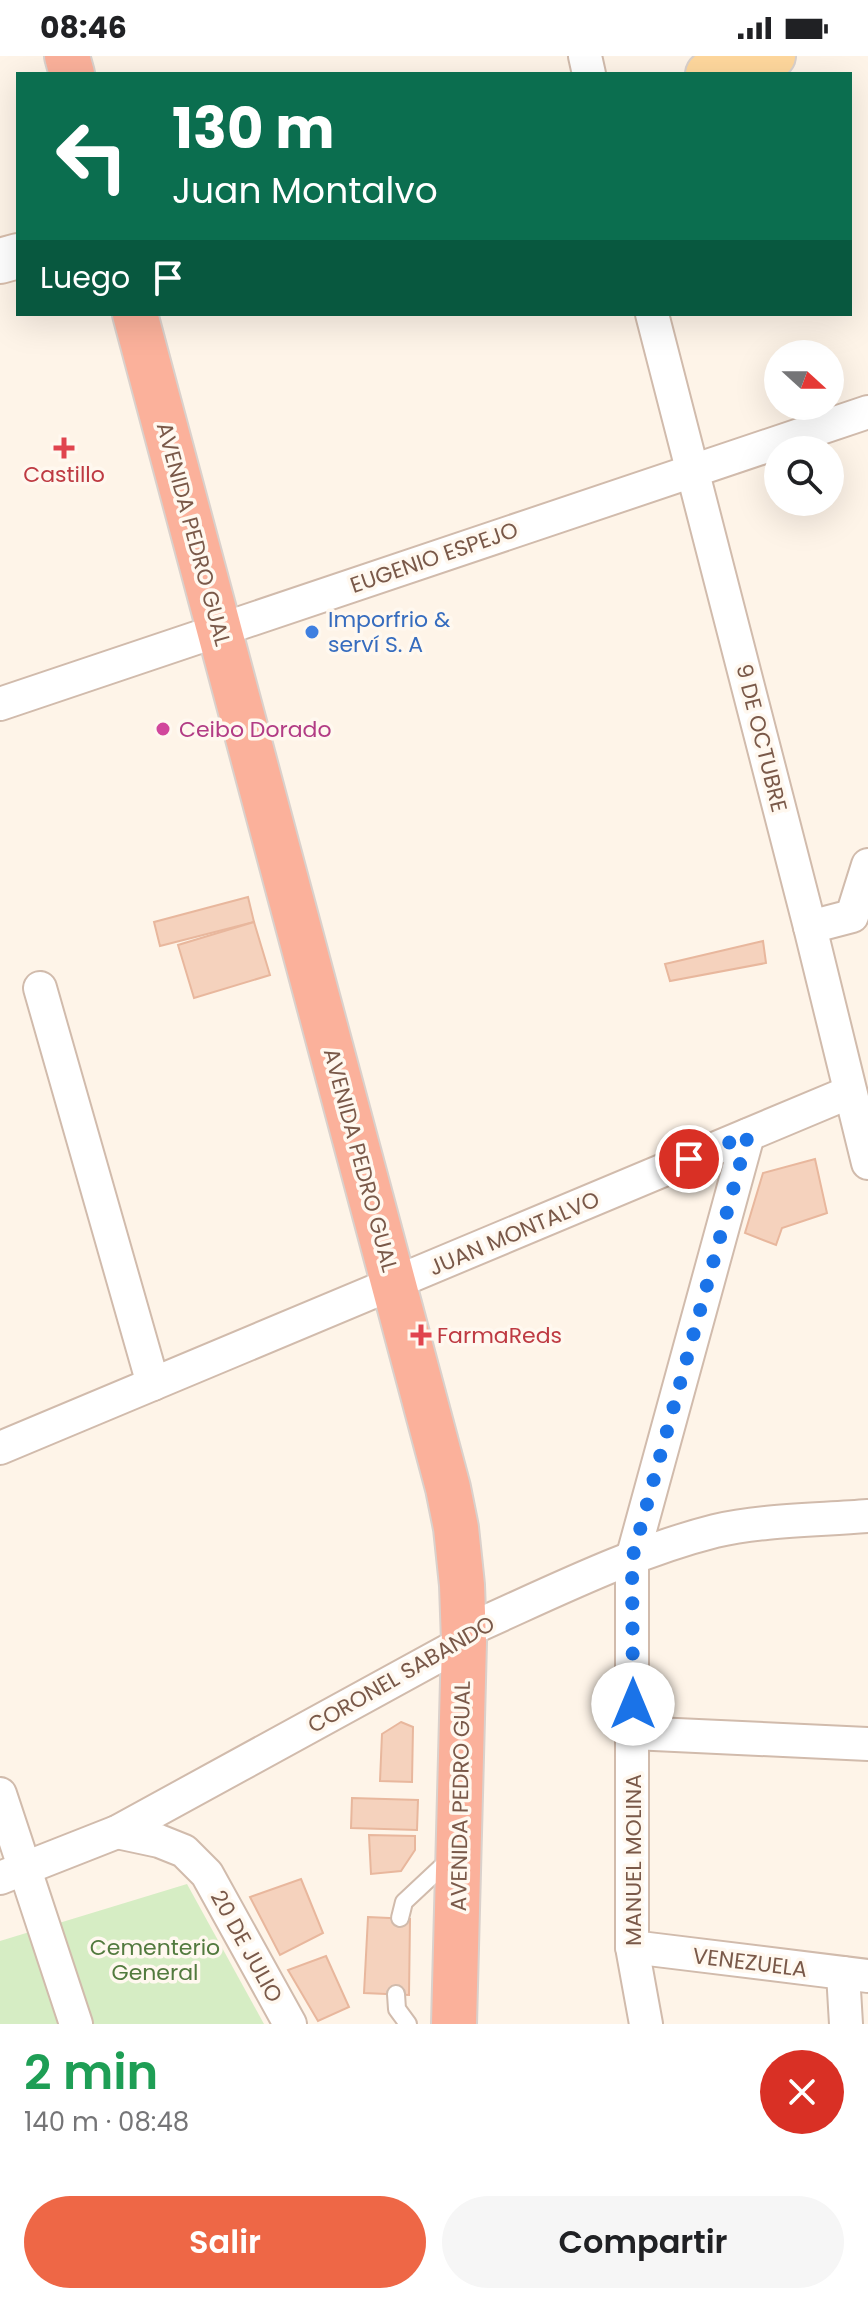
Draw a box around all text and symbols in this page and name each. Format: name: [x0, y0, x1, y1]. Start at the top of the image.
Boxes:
text: 08:46: [40, 6, 127, 49]
text: 130 m: [172, 89, 335, 168]
icon: left: [40, 104, 144, 208]
text: Juan Montalvo: [172, 165, 438, 216]
text: Luego: [40, 256, 130, 299]
icon: arrive: [146, 256, 190, 300]
north arrow: [764, 340, 844, 420]
map controls: [764, 340, 844, 516]
street label: AVENIDA PEDRO GUAL: [149, 419, 238, 650]
button: search: [764, 436, 844, 516]
marker: Castillo: [55, 439, 73, 457]
place label: Castillo: [23, 459, 105, 490]
street label: EUGENIO ESPEJO: [346, 514, 522, 601]
place label: Imporfrio & serví S. A: [328, 604, 451, 660]
marker: Imporfrio & serví S. A: [303, 623, 321, 641]
street label: 9 DE OCTUBRE: [728, 661, 795, 815]
place label: Ceibo Dorado: [179, 714, 332, 745]
marker: Ceibo Dorado: [154, 720, 172, 738]
street label: AVENIDA PEDRO GUAL: [316, 1045, 405, 1276]
pin: [655, 1125, 723, 1193]
icon: arrive: [667, 1137, 711, 1181]
street label: JUAN MONTALVO: [424, 1183, 604, 1283]
place label: FarmaReds: [437, 1320, 562, 1351]
marker: FarmaReds: [412, 1326, 430, 1344]
street label: CORONEL SABANDO: [302, 1608, 501, 1741]
position arrow: [591, 1662, 675, 1746]
street label: AVENIDA PEDRO GUAL: [443, 1680, 478, 1912]
street label: MANUEL MOLINA: [618, 1774, 649, 1946]
street label: 20 DE JULIO: [203, 1885, 290, 2008]
park label: Cementerio General: [90, 1932, 220, 1988]
street label: VENEZUELA: [691, 1940, 809, 1985]
text: 2 min: [24, 2039, 158, 2106]
button: close: [760, 2050, 844, 2134]
text: 140 m · 08:48: [24, 2104, 189, 2140]
button: Salir: [24, 2196, 426, 2288]
button: Compartir: [442, 2196, 844, 2288]

